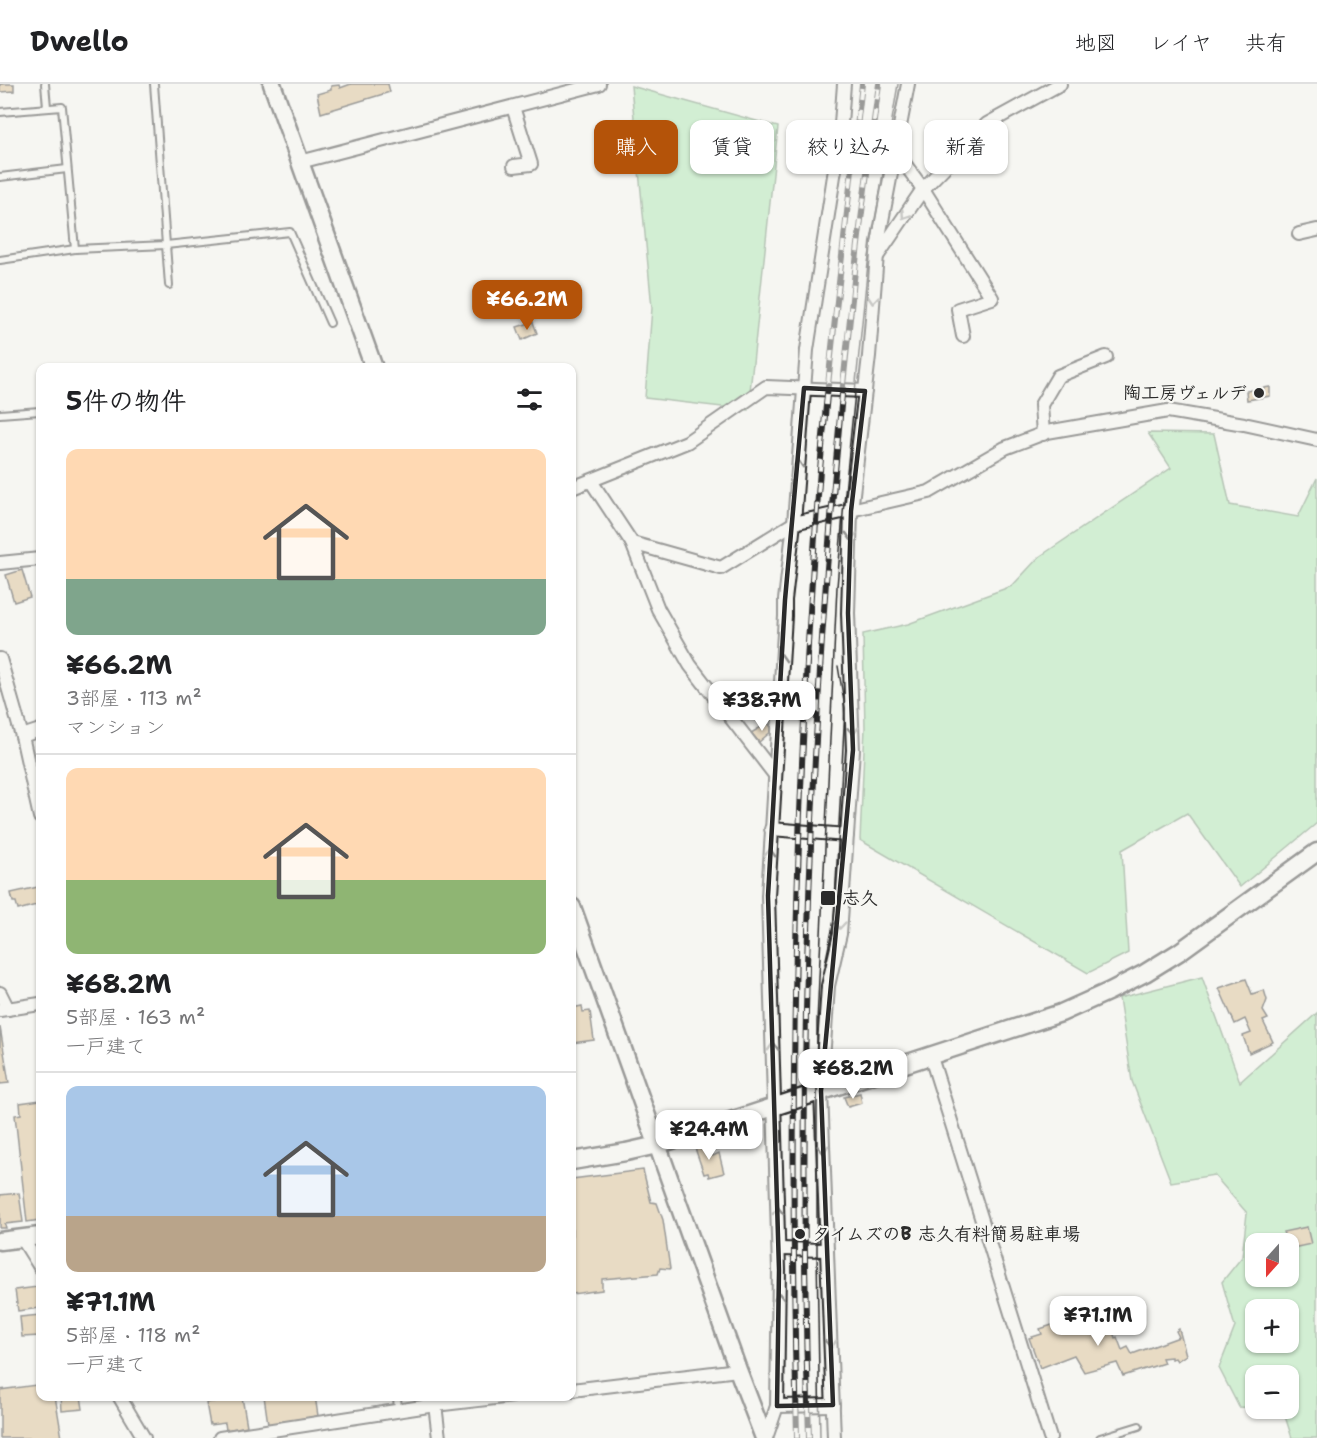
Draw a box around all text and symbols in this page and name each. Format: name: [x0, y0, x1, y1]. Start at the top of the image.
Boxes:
text: Dwello: [30, 22, 129, 60]
text: 地図: [1075, 29, 1117, 57]
text: レイヤ: [1150, 29, 1212, 57]
text: 共有: [1245, 29, 1287, 57]
chip: 購入: [594, 120, 678, 174]
chip: 賃貸: [690, 120, 774, 174]
chip: 絞り込み: [786, 120, 912, 174]
chip: 新着: [924, 120, 1008, 174]
one-way arrow: [901, 208, 912, 219]
pin: ¥66.2M: [478, 280, 576, 331]
text: ¥66.2M: [486, 286, 568, 312]
one-way arrow: [867, 296, 880, 305]
place label: 陶工房ヴェルデ: [1123, 381, 1247, 405]
text: 5件の物件: [66, 383, 186, 418]
icon: filters: [513, 383, 546, 416]
marker: 陶工房ヴェルデ: [1252, 386, 1266, 400]
one-way arrow: [792, 459, 805, 468]
icon: home: [252, 488, 360, 596]
one-way arrow: [844, 531, 857, 540]
text: ¥66.2M: [66, 647, 172, 682]
one-way arrow: [775, 653, 788, 662]
pin: ¥38.7M: [713, 681, 811, 732]
text: 3部屋 · 113 m²: [66, 685, 202, 711]
text: ¥38.7M: [722, 687, 802, 713]
text: マンション: [66, 714, 165, 740]
one-way arrow: [846, 726, 859, 735]
icon: home: [252, 807, 360, 915]
one-way arrow: [763, 848, 776, 857]
place label: 志久: [842, 886, 878, 910]
marker: 志久: [819, 889, 837, 907]
one-way arrow: [834, 921, 847, 930]
text: ¥68.2M: [66, 966, 172, 1001]
text: 5部屋 · 163 m²: [66, 1004, 205, 1030]
text: 一戸建て: [66, 1033, 146, 1059]
one-way arrow: [767, 1043, 780, 1052]
pin: ¥68.2M: [804, 1049, 902, 1100]
text: ¥68.2M: [812, 1055, 894, 1081]
pin: ¥24.4M: [660, 1110, 758, 1161]
text: ¥24.4M: [669, 1116, 749, 1142]
icon: home: [252, 1125, 360, 1233]
one-way arrow: [817, 1145, 830, 1154]
one-way arrow: [772, 1207, 784, 1216]
place label: タイムズのB 志久有料簡易駐車場: [812, 1222, 1080, 1246]
marker: タイムズのB 志久有料簡易駐車場: [793, 1227, 807, 1241]
north arrow: [1245, 1233, 1299, 1287]
map controls: [1245, 1233, 1299, 1419]
text: ¥71.1M: [66, 1284, 156, 1319]
one-way arrow: [773, 1293, 785, 1302]
pin: ¥71.1M: [1049, 1296, 1147, 1347]
button: +: [1245, 1299, 1299, 1353]
text: ¥71.1M: [1064, 1302, 1132, 1328]
text: 5部屋 · 118 m²: [66, 1322, 201, 1348]
one-way arrow: [824, 1340, 837, 1349]
text: 一戸建て: [66, 1351, 146, 1377]
button: −: [1245, 1365, 1299, 1419]

